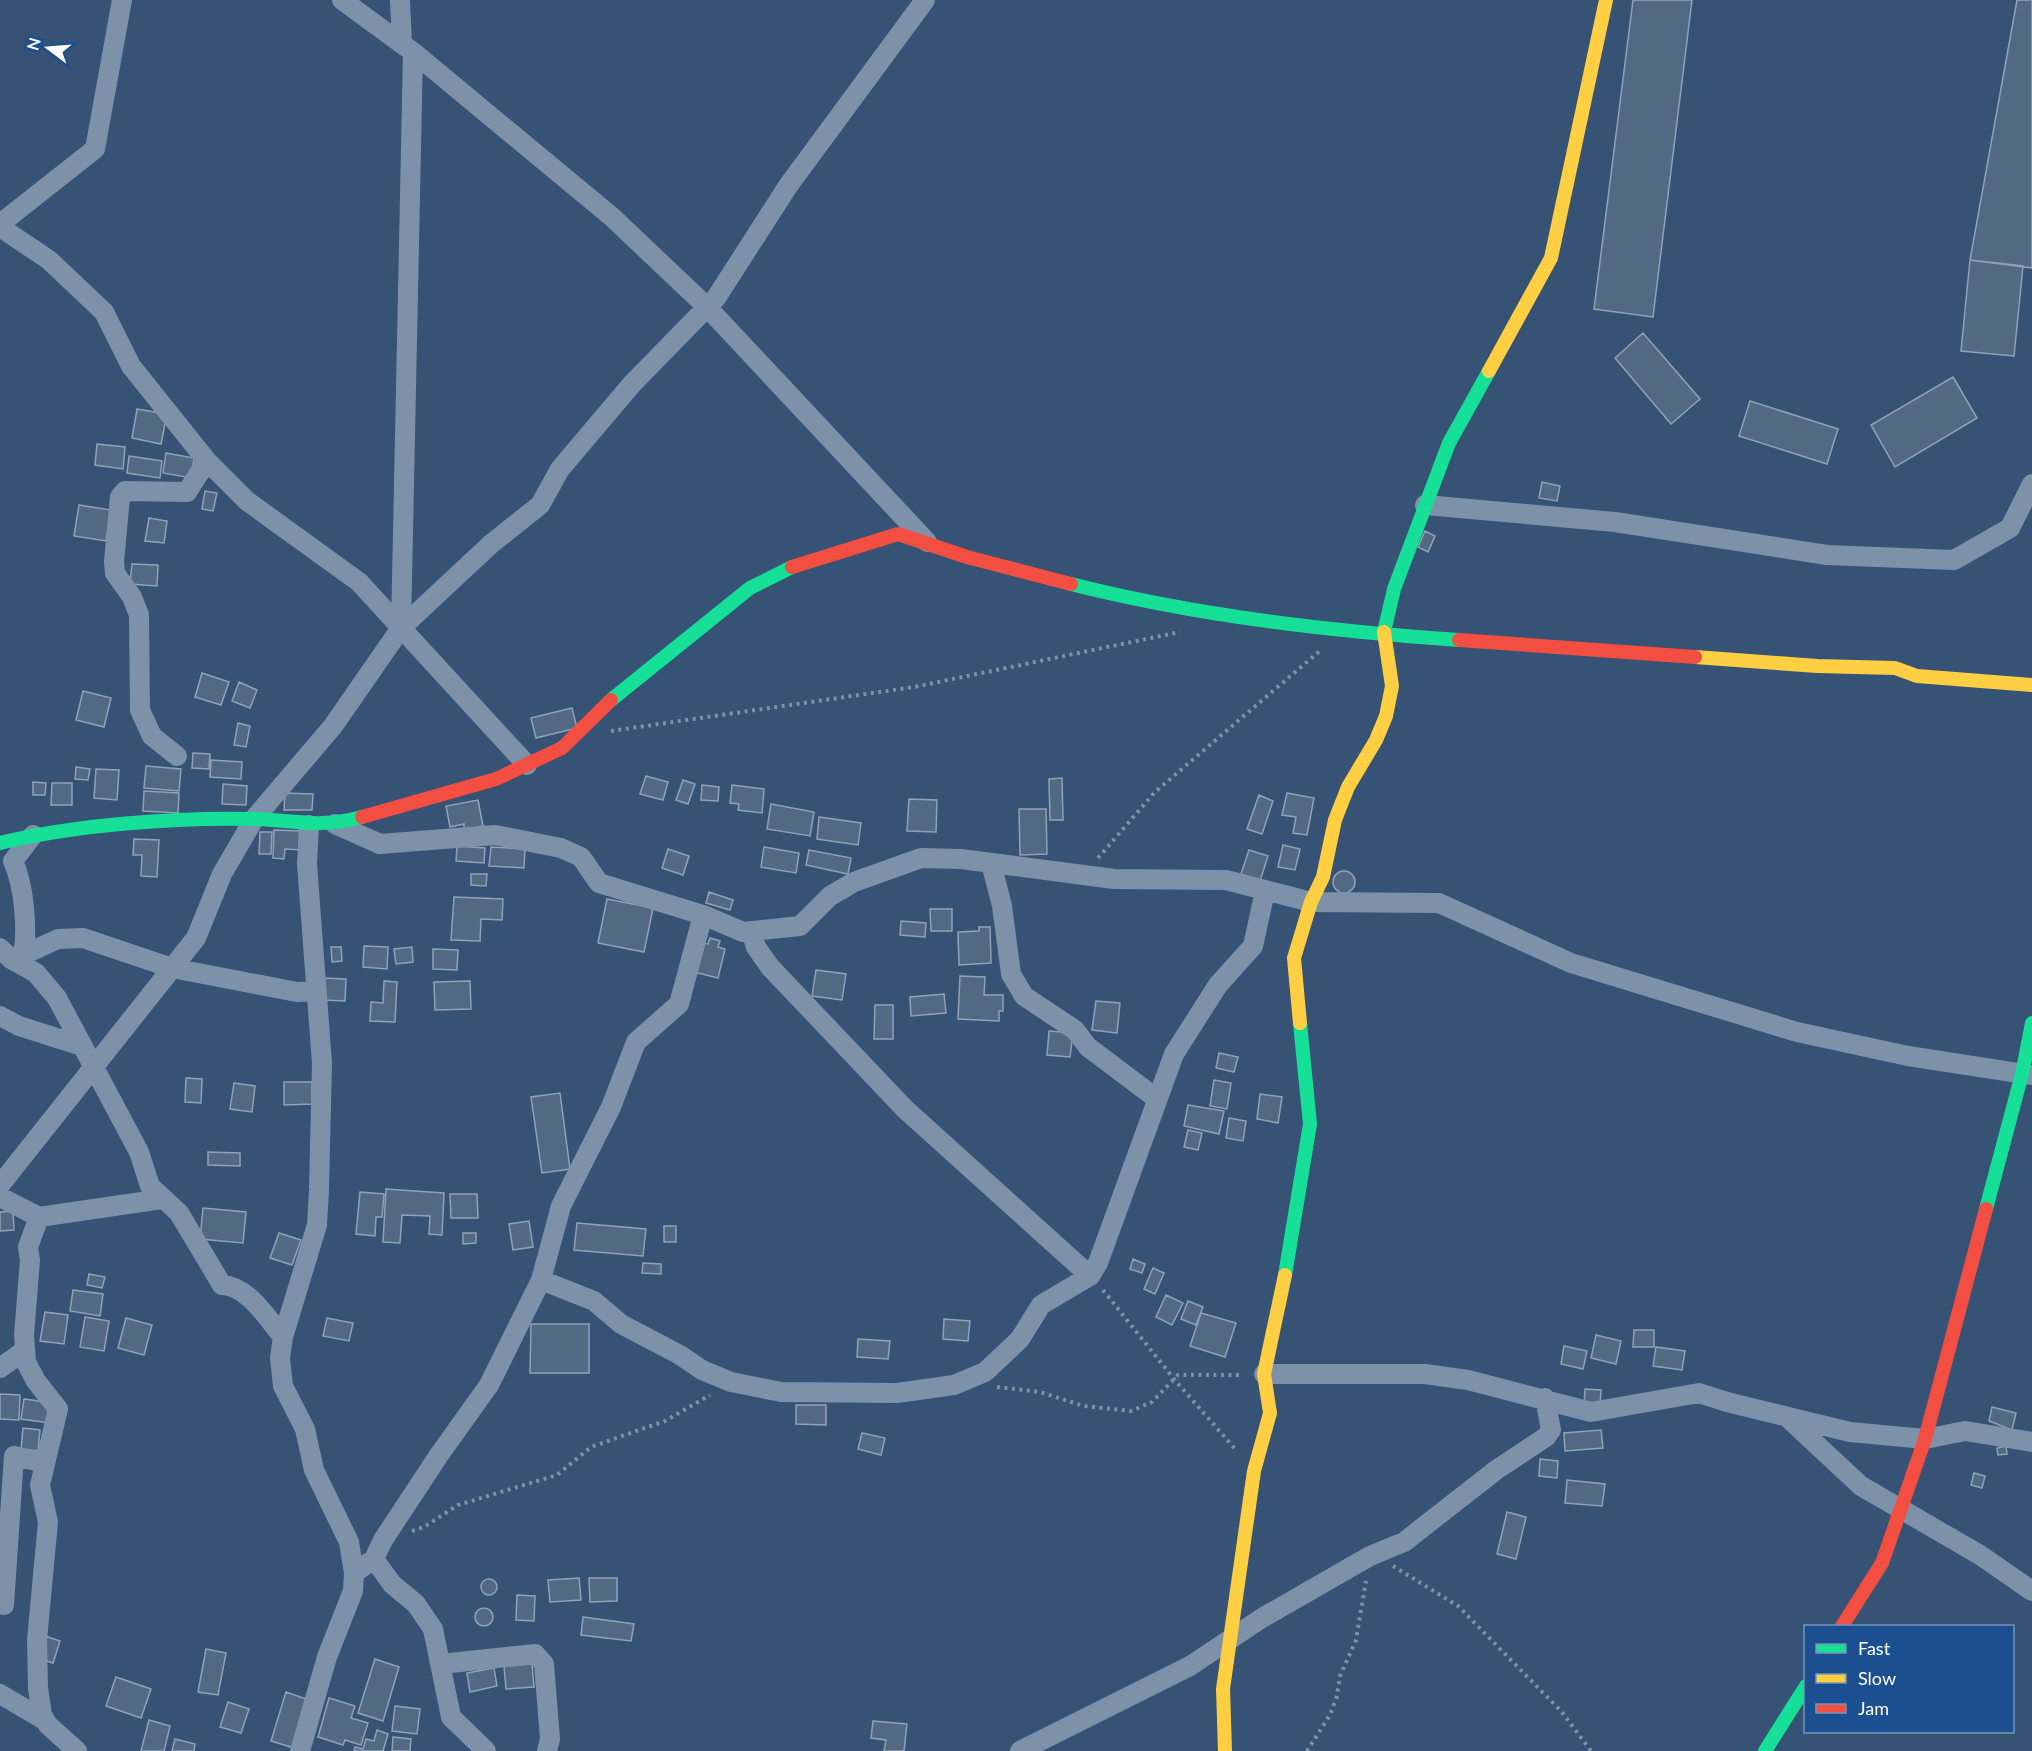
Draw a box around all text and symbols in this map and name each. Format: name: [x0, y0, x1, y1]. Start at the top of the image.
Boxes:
north arrow: [18, 18, 78, 78]
text: N: [22, 35, 44, 52]
legend: [1804, 1625, 2014, 1733]
text: Fast: [1858, 1637, 1891, 1659]
text: Slow: [1858, 1667, 1896, 1689]
text: Jam: [1858, 1697, 1889, 1719]

